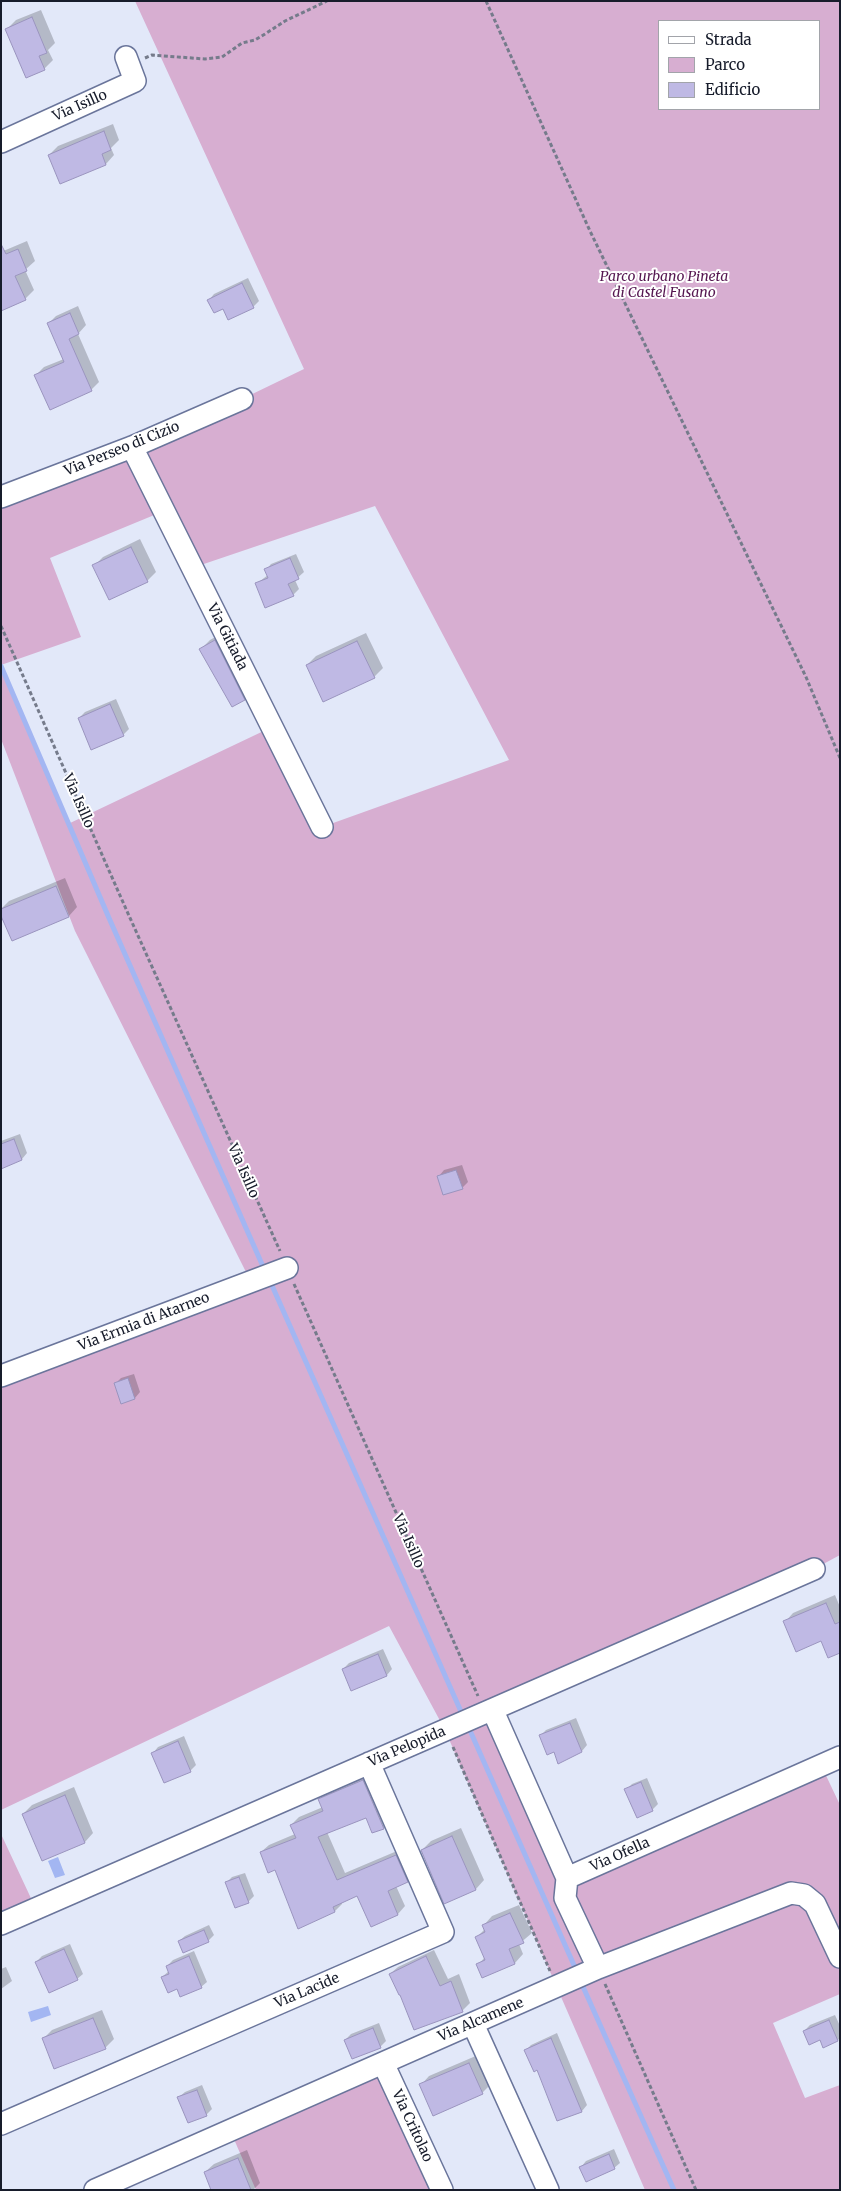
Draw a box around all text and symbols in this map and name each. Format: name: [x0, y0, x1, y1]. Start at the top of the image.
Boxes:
legend: [658, 20, 821, 110]
text: Strada: [705, 30, 752, 49]
text: Parco: [705, 55, 745, 74]
text: Edificio: [705, 80, 760, 99]
street label: Via Isillo: [50, 87, 110, 125]
park label: Parco urbano Pineta di Castel Fusano: [600, 269, 728, 302]
street label: Via Perseo di Cizio: [62, 418, 182, 480]
street label: Via Gitiada: [203, 601, 251, 673]
street label: Via Isillo: [59, 771, 97, 831]
street label: Via Isillo: [224, 1141, 262, 1201]
street label: Via Ermia di Atarneo: [76, 1289, 212, 1355]
street label: Via Isillo: [389, 1511, 427, 1571]
street label: Via Pelopida: [366, 1723, 448, 1771]
street label: Via Ofella: [588, 1834, 652, 1876]
street label: Via Lacide: [272, 1970, 342, 2012]
street label: Via Alcamene: [436, 1994, 526, 2046]
street label: Via Critolao: [388, 2087, 436, 2165]

